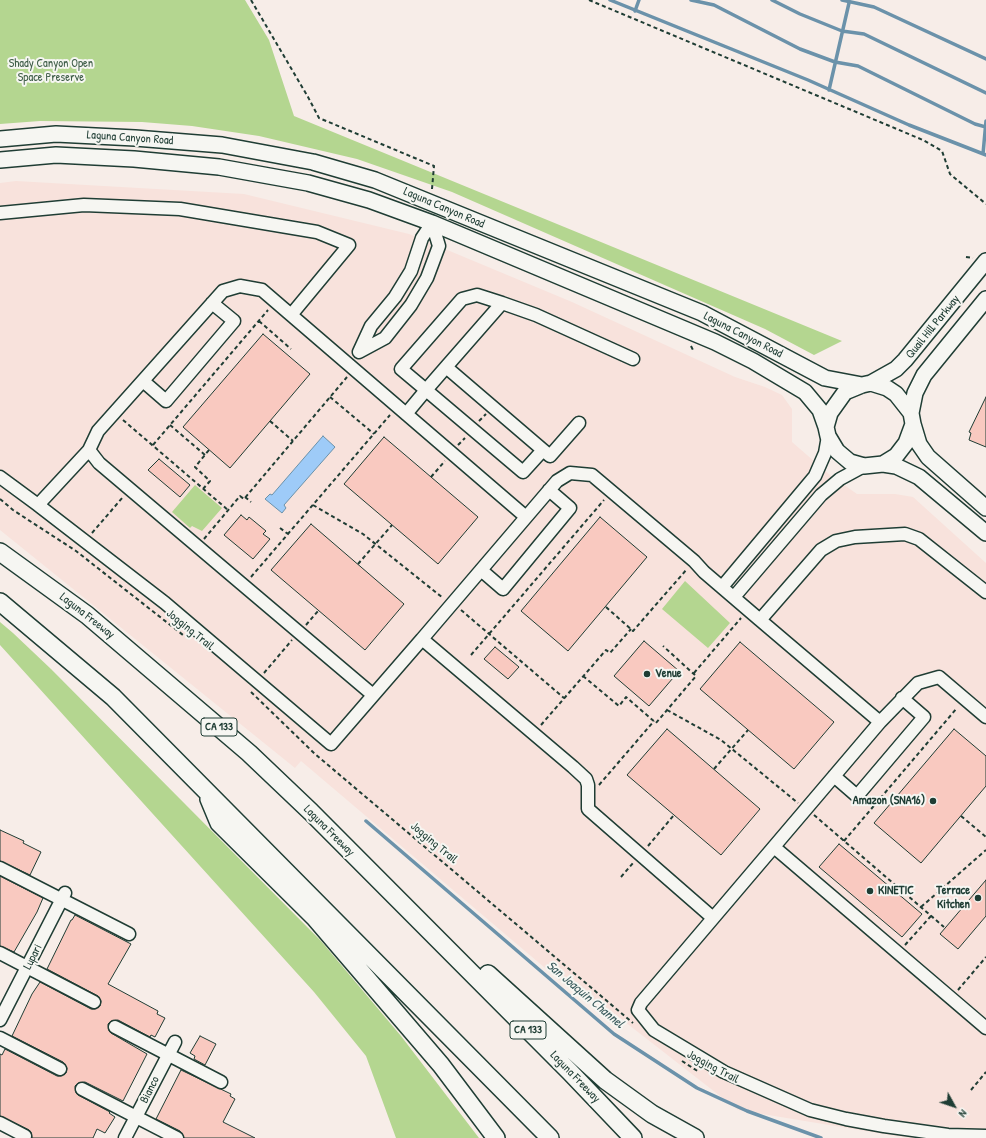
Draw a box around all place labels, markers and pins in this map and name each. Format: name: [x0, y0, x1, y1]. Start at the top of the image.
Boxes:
place label: Venue: [655, 667, 682, 681]
marker: Venue: [642, 669, 652, 679]
place label: Amazon (SNA16): [853, 794, 925, 808]
marker: Amazon (SNA16): [928, 796, 938, 806]
place label: KINETIC: [878, 884, 914, 898]
place label: Terrace Kitchen: [936, 884, 970, 912]
marker: KINETIC: [865, 886, 875, 896]
marker: Terrace Kitchen: [973, 893, 983, 903]

